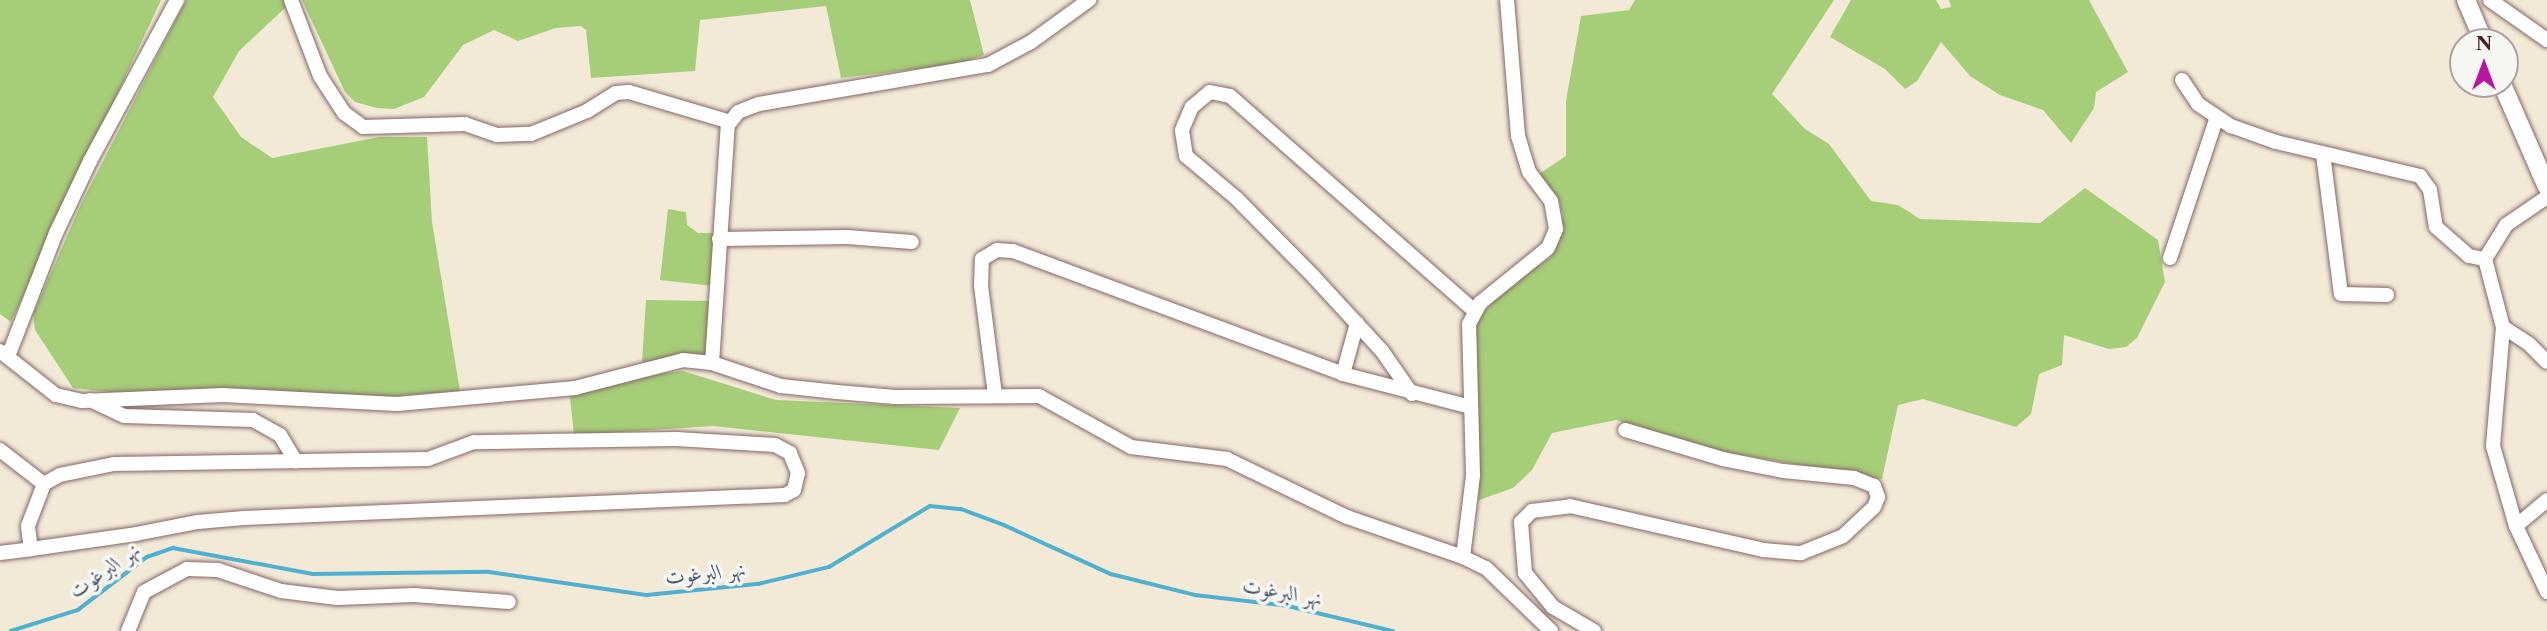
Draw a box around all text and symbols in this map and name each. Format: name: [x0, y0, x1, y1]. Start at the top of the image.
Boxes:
north arrow: [2449, 28, 2519, 98]
text: N: [2476, 32, 2492, 55]
water label: نهر البرغوت: [65, 537, 145, 603]
water label: نهر البرغوت: [665, 556, 747, 590]
water label: نهر البرغوت: [1241, 573, 1325, 611]

